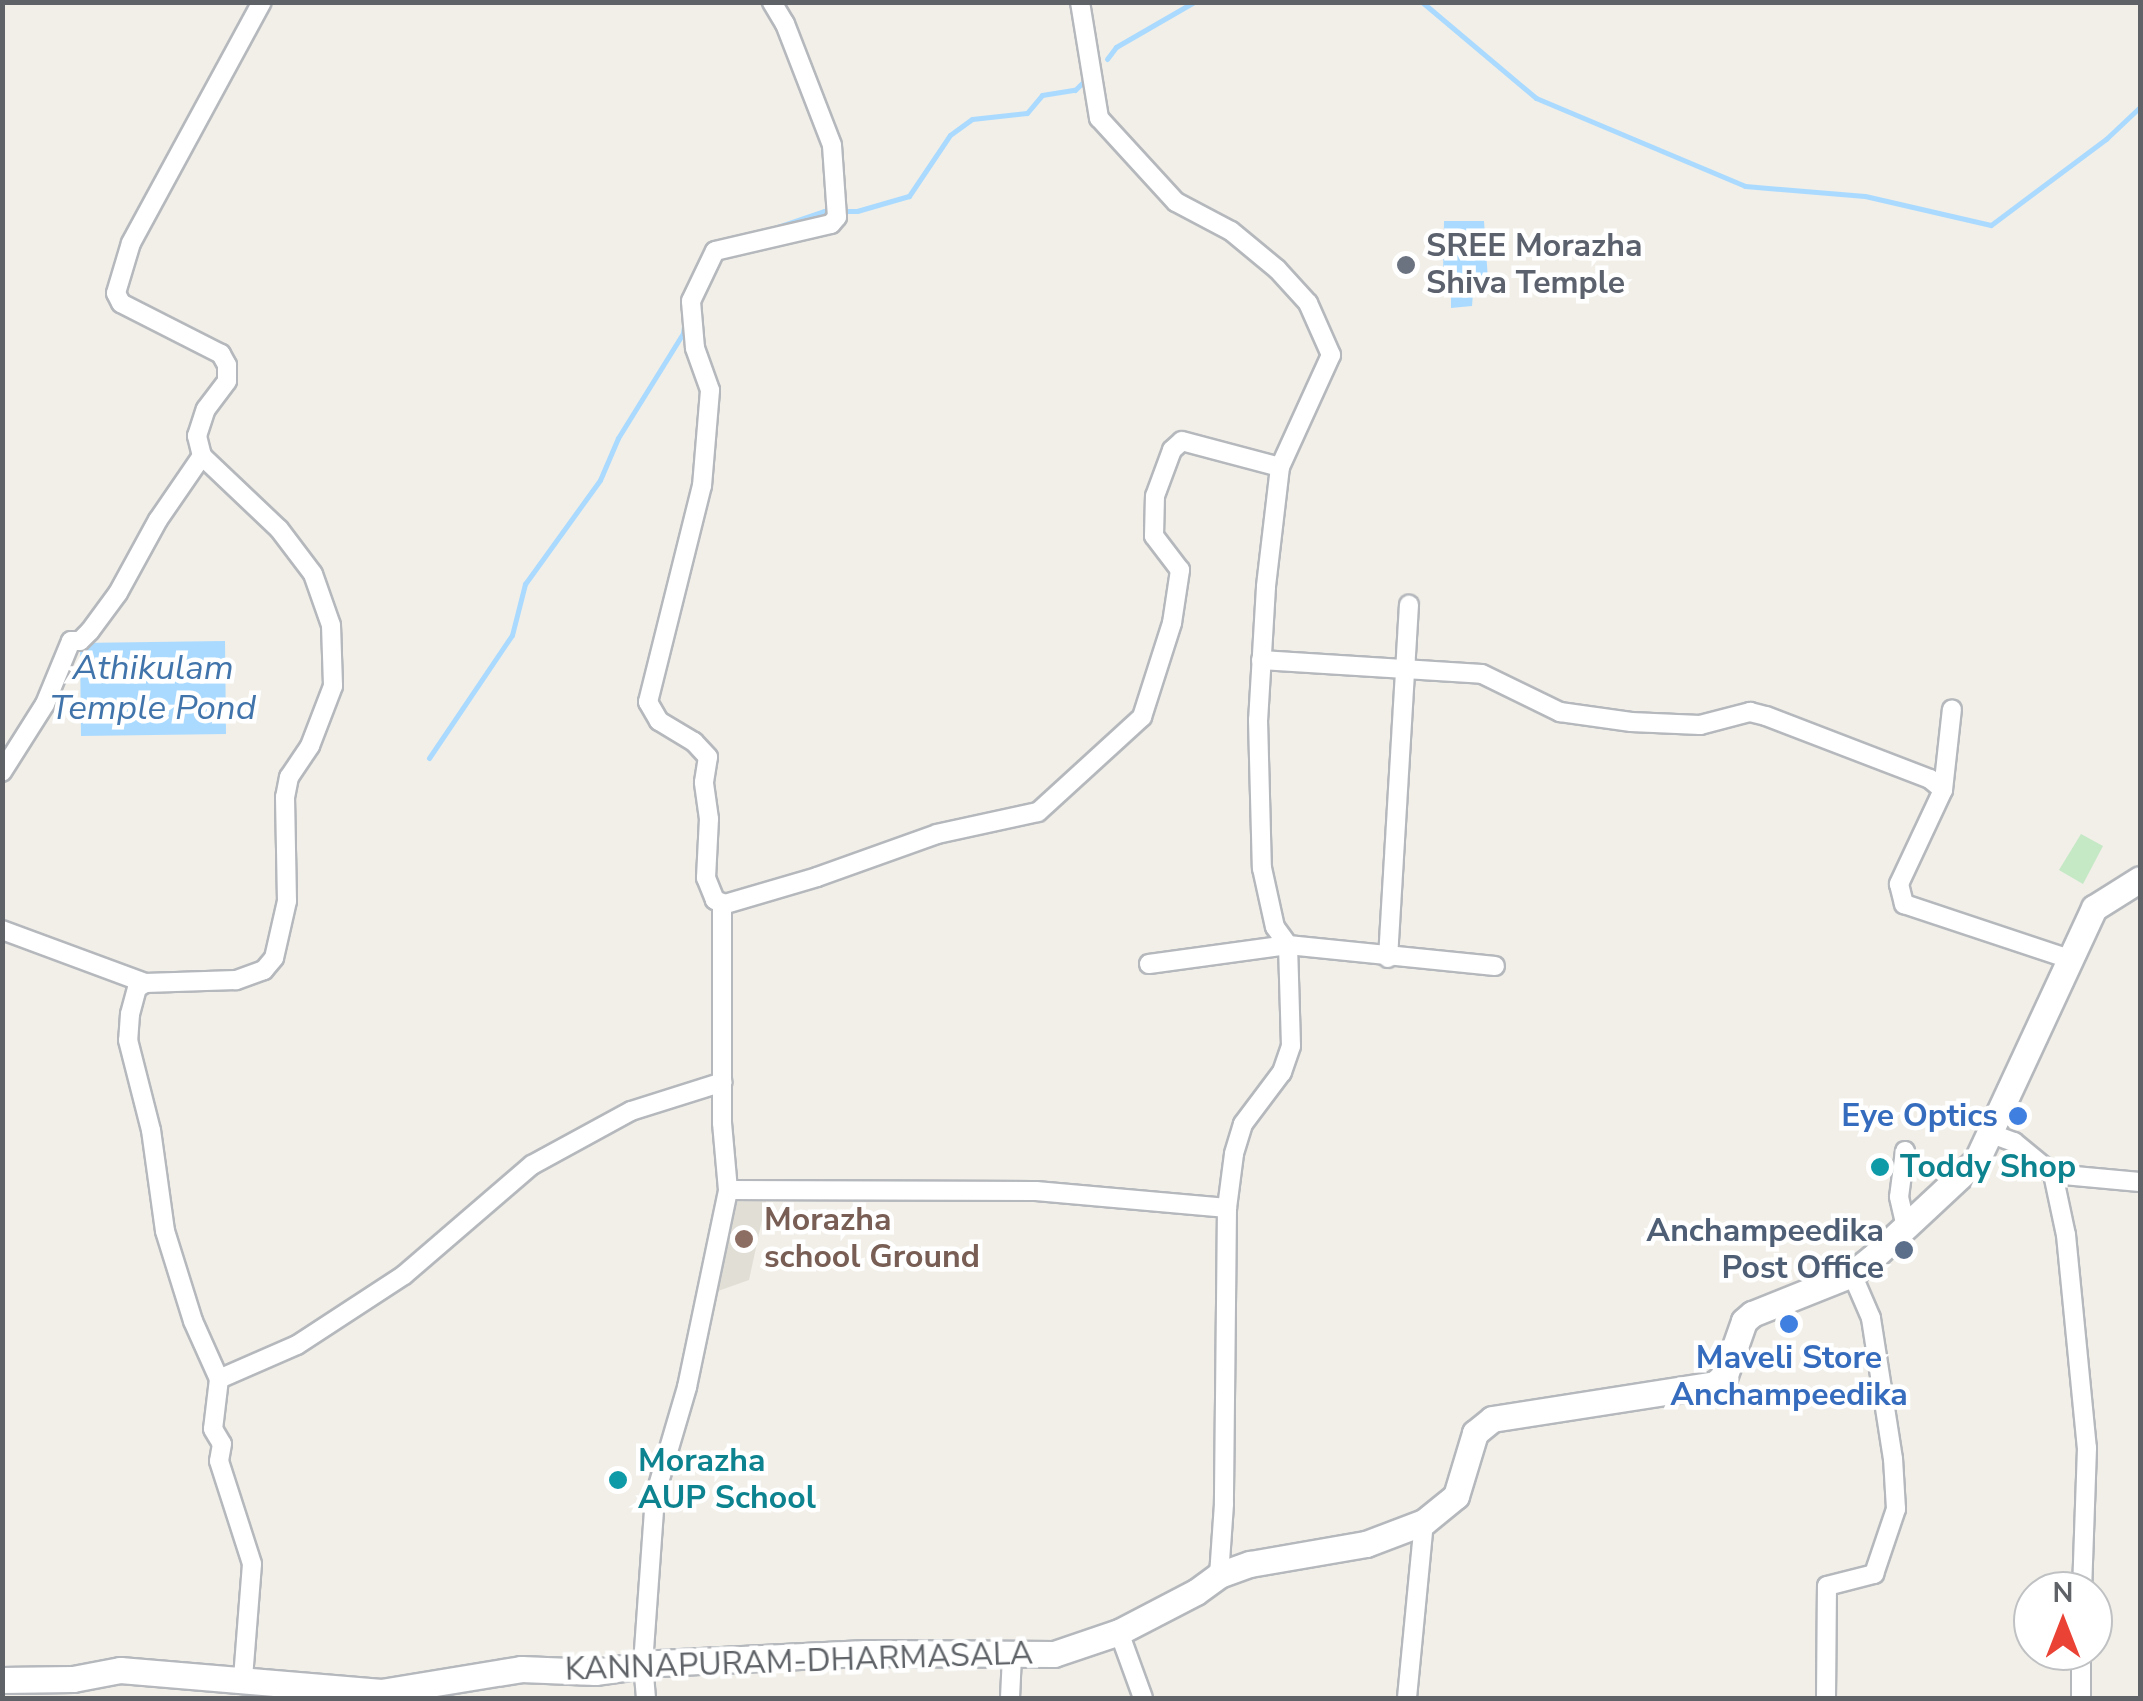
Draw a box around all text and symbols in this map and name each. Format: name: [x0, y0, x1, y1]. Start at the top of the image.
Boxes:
place label: SREE Morazha Shiva Temple: [1426, 228, 1642, 303]
marker: SREE Morazha Shiva Temple: [1395, 254, 1417, 276]
water label: Athikulam Temple Pond: [50, 647, 256, 729]
place label: Eye Optics: [1841, 1097, 1998, 1135]
marker: Eye Optics: [2007, 1105, 2029, 1127]
place label: Toddy Shop: [1900, 1148, 2076, 1186]
marker: Toddy Shop: [1869, 1156, 1891, 1178]
place label: Morazha school Ground: [764, 1202, 980, 1277]
place label: Anchampeedika Post Office: [1646, 1213, 1884, 1288]
marker: Morazha school Ground: [733, 1228, 755, 1250]
marker: Anchampeedika Post Office: [1893, 1239, 1915, 1261]
marker: Maveli Store Anchampeedika: [1778, 1313, 1800, 1335]
place label: Maveli Store Anchampeedika: [1670, 1340, 1908, 1415]
place label: Morazha AUP School: [638, 1443, 816, 1518]
marker: Morazha AUP School: [607, 1469, 629, 1491]
north arrow: [2013, 1571, 2113, 1671]
text: N: [2053, 1574, 2073, 1612]
street label: KANNAPURAM-DHARMASALA: [564, 1635, 1034, 1689]

